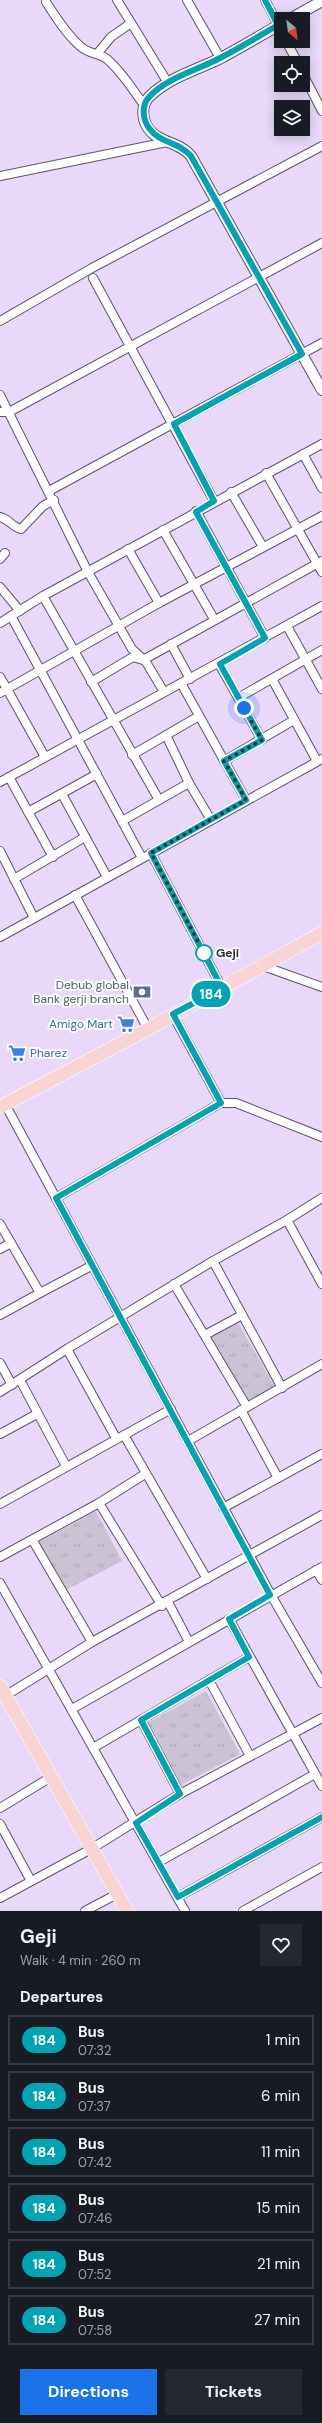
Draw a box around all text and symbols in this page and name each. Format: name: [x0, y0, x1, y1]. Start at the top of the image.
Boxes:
north arrow: [274, 12, 310, 48]
map controls: [274, 12, 310, 136]
button: locate: [274, 56, 310, 92]
button: layers: [274, 100, 310, 136]
your location: [234, 698, 254, 718]
marker: Geji: [195, 944, 213, 962]
place label: Geji: [216, 945, 239, 961]
place label: Debub global Bank gerji branch: [33, 977, 129, 1007]
line badge: 184: [188, 981, 234, 1007]
bank icon: Debub global Bank gerji branch: [132, 982, 152, 1002]
text: 184: [199, 985, 223, 1003]
supermarket icon: Amigo Mart: [116, 1014, 136, 1034]
place label: Amigo Mart: [49, 1016, 113, 1032]
supermarket icon: Pharez: [7, 1043, 27, 1063]
place label: Pharez: [30, 1045, 67, 1061]
text: Geji: [20, 1924, 57, 1949]
button: heart: [260, 1924, 302, 1966]
text: Walk · 4 min · 260 m: [20, 1952, 141, 1969]
text: Departures: [20, 1987, 103, 2007]
text: Bus: [78, 2022, 105, 2042]
text: 1 min: [266, 2030, 300, 2050]
text: 184: [32, 2031, 56, 2049]
text: 07:32: [78, 2042, 111, 2059]
text: Bus: [78, 2078, 105, 2098]
text: 6 min: [261, 2086, 300, 2106]
text: 184: [32, 2087, 56, 2105]
text: 07:37: [78, 2098, 111, 2115]
text: Bus: [78, 2134, 105, 2154]
text: 11 min: [261, 2142, 300, 2162]
text: 184: [32, 2143, 56, 2161]
text: 07:42: [78, 2154, 112, 2171]
text: Bus: [78, 2190, 105, 2210]
text: 15 min: [257, 2198, 300, 2218]
text: 184: [32, 2199, 56, 2217]
text: 07:46: [78, 2210, 112, 2227]
text: Bus: [78, 2246, 105, 2266]
text: 21 min: [257, 2254, 300, 2274]
text: 184: [32, 2255, 56, 2273]
text: 07:52: [78, 2266, 111, 2283]
text: Bus: [78, 2302, 105, 2322]
text: 27 min: [254, 2310, 300, 2330]
text: 184: [32, 2311, 56, 2329]
text: 07:58: [78, 2322, 112, 2339]
button: Directions: [20, 2369, 157, 2415]
button: Tickets: [165, 2369, 302, 2415]

